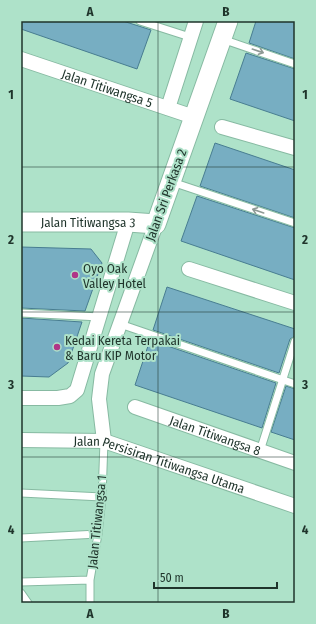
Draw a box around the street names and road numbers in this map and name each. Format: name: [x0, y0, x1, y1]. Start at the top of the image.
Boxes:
street label: Jalan Titiwangsa 5: [60, 66, 155, 110]
street label: Jalan Sri Perkasa 2: [142, 147, 190, 243]
street label: Jalan Titiwangsa 3: [41, 215, 136, 230]
street label: Jalan Titiwangsa 8: [168, 412, 263, 458]
street label: Jalan Persisiran Titiwangsa Utama: [74, 433, 247, 496]
street label: Jalan Titiwangsa 1: [85, 475, 109, 569]

